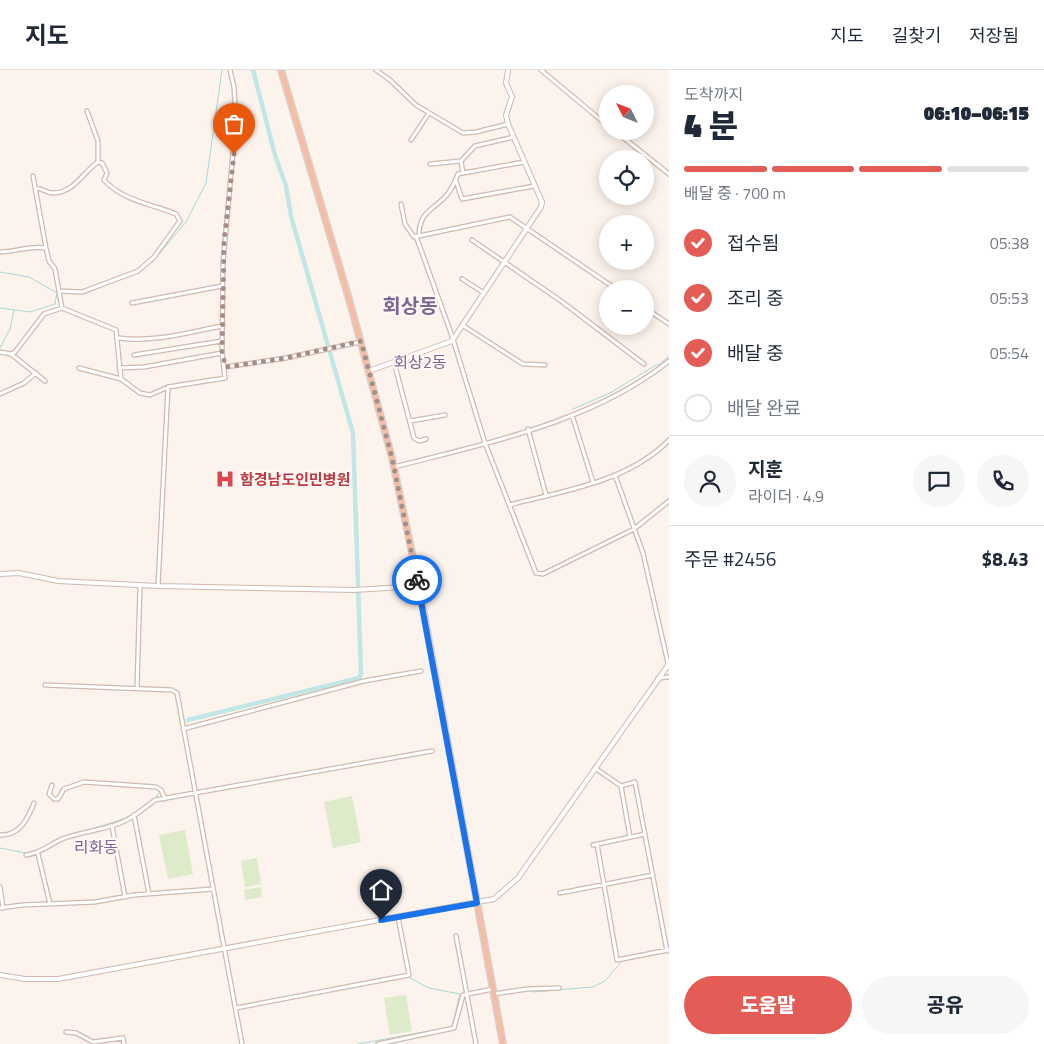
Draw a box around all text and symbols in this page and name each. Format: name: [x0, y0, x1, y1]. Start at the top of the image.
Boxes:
text: 지도: [25, 17, 69, 53]
text: 지도: [831, 22, 864, 49]
text: 길찾기: [892, 22, 941, 49]
text: 저장됨: [969, 22, 1019, 49]
text: 도착까지: [684, 82, 743, 106]
north arrow: [599, 85, 654, 140]
map controls: [599, 85, 654, 335]
text: 06:10–06:15: [924, 98, 1029, 127]
text: 4 분: [684, 101, 738, 149]
pin: [213, 103, 255, 154]
icon: bag: [220, 110, 248, 138]
button: locate: [599, 150, 654, 205]
text: 배달 중 · 700 m: [684, 181, 786, 205]
button: +: [599, 215, 654, 270]
text: 접수됨: [727, 228, 779, 257]
icon: check: [684, 229, 712, 257]
text: 05:38: [990, 231, 1029, 255]
button: −: [599, 280, 654, 335]
text: 조리 중: [727, 283, 784, 312]
icon: check: [684, 284, 712, 312]
text: 05:53: [990, 286, 1029, 310]
district label: 회상동: [382, 290, 438, 321]
text: 배달 중: [727, 338, 784, 367]
icon: check: [684, 339, 712, 367]
text: 05:54: [990, 341, 1029, 365]
district label: 회상2동: [393, 350, 447, 374]
text: 배달 완료: [727, 393, 801, 422]
text: 지훈: [748, 454, 783, 483]
button: person: [684, 455, 736, 507]
button: chat: [913, 455, 965, 507]
button: phone: [977, 455, 1029, 507]
hospital icon: 함경남도인민병원: [214, 468, 236, 490]
place label: 함경남도인민병원: [240, 468, 350, 491]
text: 라이더 · 4.9: [748, 484, 824, 508]
text: 주문 #2456: [684, 544, 776, 573]
text: $8.43: [982, 544, 1029, 573]
courier: [392, 555, 442, 605]
icon: bike: [403, 566, 431, 594]
district label: 리화동: [74, 835, 118, 859]
pin: [360, 869, 402, 920]
icon: home: [367, 876, 395, 904]
button: 도움말: [684, 976, 852, 1034]
button: 공유: [862, 976, 1029, 1034]

